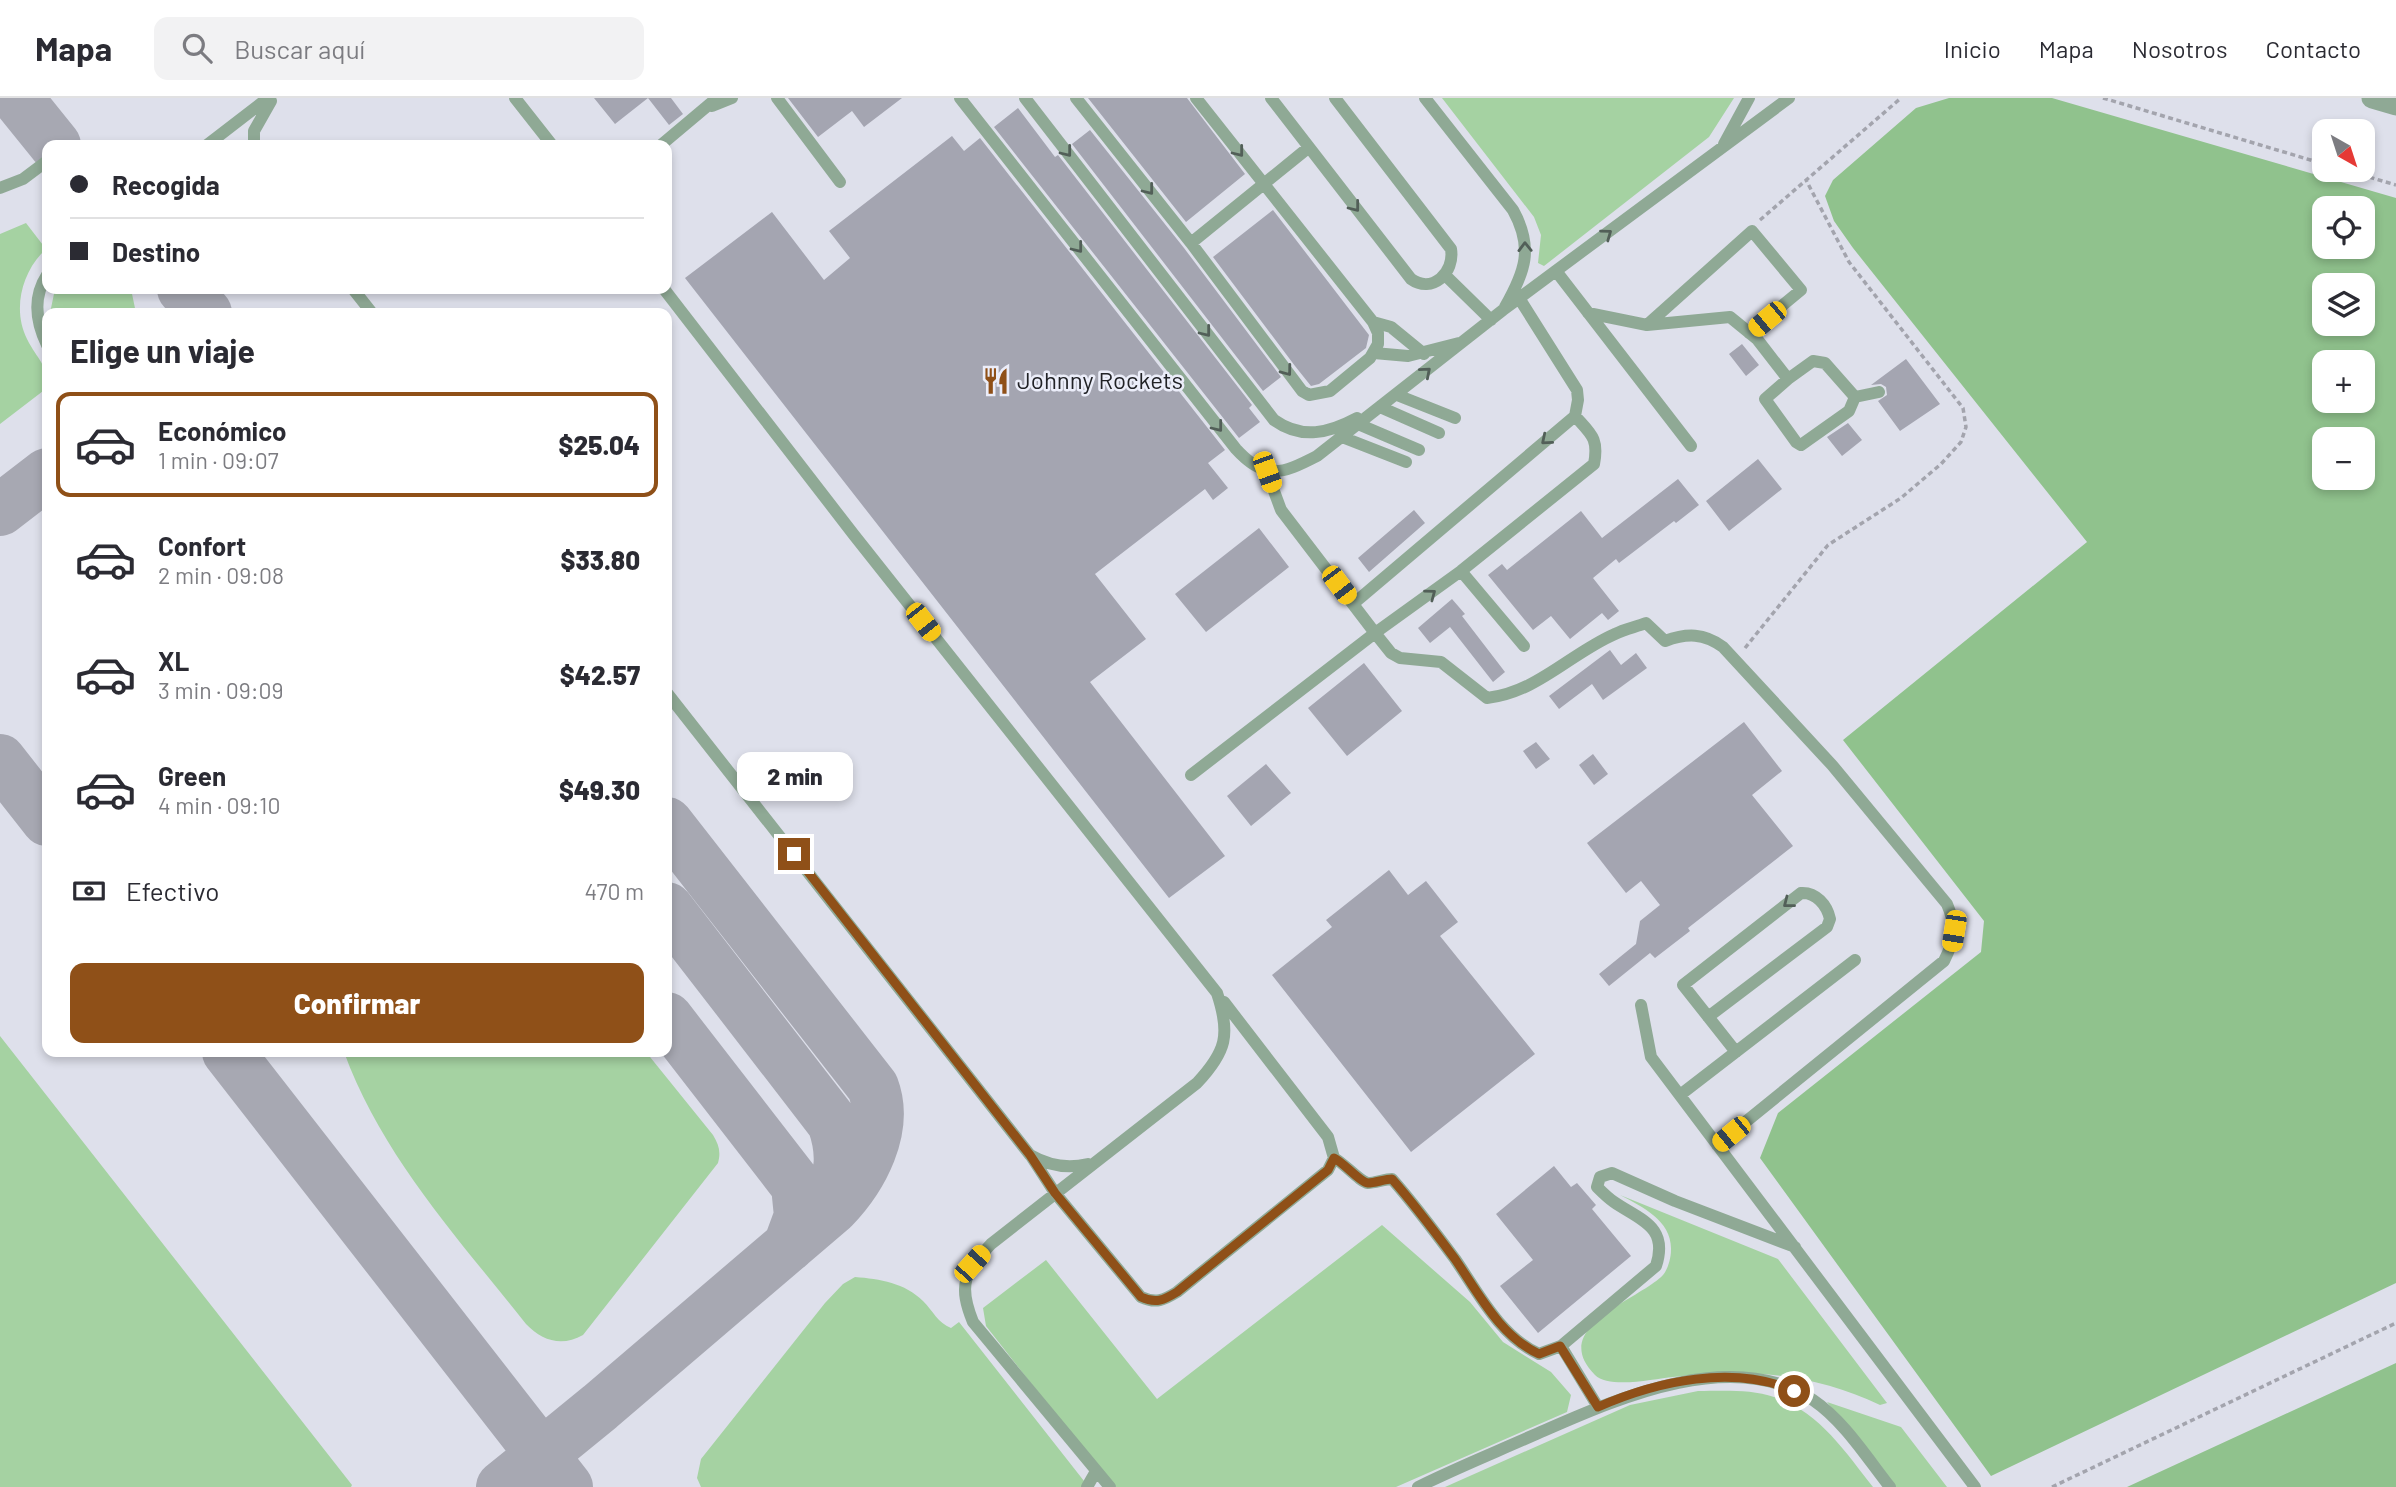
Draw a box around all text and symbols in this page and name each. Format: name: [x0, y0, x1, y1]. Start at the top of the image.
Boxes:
search box: [154, 17, 644, 80]
text: Mapa: [35, 28, 112, 68]
icon: search: [178, 29, 216, 67]
text: Buscar aquí: [234, 33, 365, 64]
text: Inicio: [1944, 34, 2001, 63]
text: Mapa: [2039, 34, 2094, 63]
text: Nosotros: [2132, 34, 2228, 63]
text: Contacto: [2266, 34, 2361, 63]
north arrow: [2312, 119, 2375, 182]
map controls: [2312, 119, 2375, 490]
one-way arrow: [1058, 144, 1071, 156]
one-way arrow: [1230, 144, 1243, 156]
text: Recogida: [112, 169, 220, 200]
one-way arrow: [1140, 182, 1153, 194]
button: locate: [2312, 196, 2375, 259]
one-way arrow: [1346, 199, 1359, 212]
one-way arrow: [1599, 230, 1612, 242]
text: Destino: [112, 236, 200, 267]
one-way arrow: [1069, 240, 1082, 252]
one-way arrow: [1517, 241, 1532, 252]
button: layers: [2312, 273, 2375, 336]
car: [1745, 297, 1790, 341]
one-way arrow: [1197, 324, 1210, 336]
text: Elige un viaje: [70, 331, 255, 369]
button: +: [2312, 350, 2375, 413]
one-way arrow: [1278, 363, 1291, 376]
place label: Johnny Rockets: [1017, 365, 1183, 394]
restaurant icon: Johnny Rockets: [981, 366, 1011, 396]
one-way arrow: [1417, 368, 1430, 380]
icon: car: [74, 413, 137, 476]
text: Económico: [158, 415, 287, 446]
one-way arrow: [1210, 419, 1223, 431]
button: −: [2312, 427, 2375, 490]
text: $25.04: [559, 429, 640, 460]
one-way arrow: [1542, 432, 1555, 444]
text: 1 min · 09:07: [158, 446, 279, 474]
car: [1250, 449, 1285, 495]
icon: car: [74, 528, 137, 591]
text: Confort: [158, 530, 246, 561]
text: $33.80: [560, 544, 640, 575]
text: 2 min · 09:08: [158, 561, 284, 589]
car: [1318, 562, 1361, 608]
one-way arrow: [1423, 590, 1436, 602]
car: [902, 599, 945, 645]
icon: car: [74, 643, 137, 706]
text: XL: [158, 645, 189, 676]
text: $42.57: [560, 659, 640, 690]
text: 3 min · 09:09: [158, 676, 284, 704]
callout: 2 min: [736, 752, 852, 802]
icon: car: [74, 758, 137, 821]
text: Green: [158, 760, 226, 791]
text: 2 min: [767, 762, 823, 790]
text: $49.30: [559, 774, 640, 805]
text: 4 min · 09:10: [158, 791, 280, 819]
route end: [778, 838, 810, 870]
icon: cash: [70, 872, 108, 910]
text: Efectivo: [126, 875, 219, 906]
text: 470 m: [585, 877, 644, 905]
one-way arrow: [1784, 894, 1796, 907]
car: [1941, 909, 1968, 953]
button: Confirmar: [70, 963, 644, 1043]
car: [1709, 1113, 1754, 1155]
car: [951, 1241, 994, 1287]
route start: [1778, 1375, 1810, 1407]

